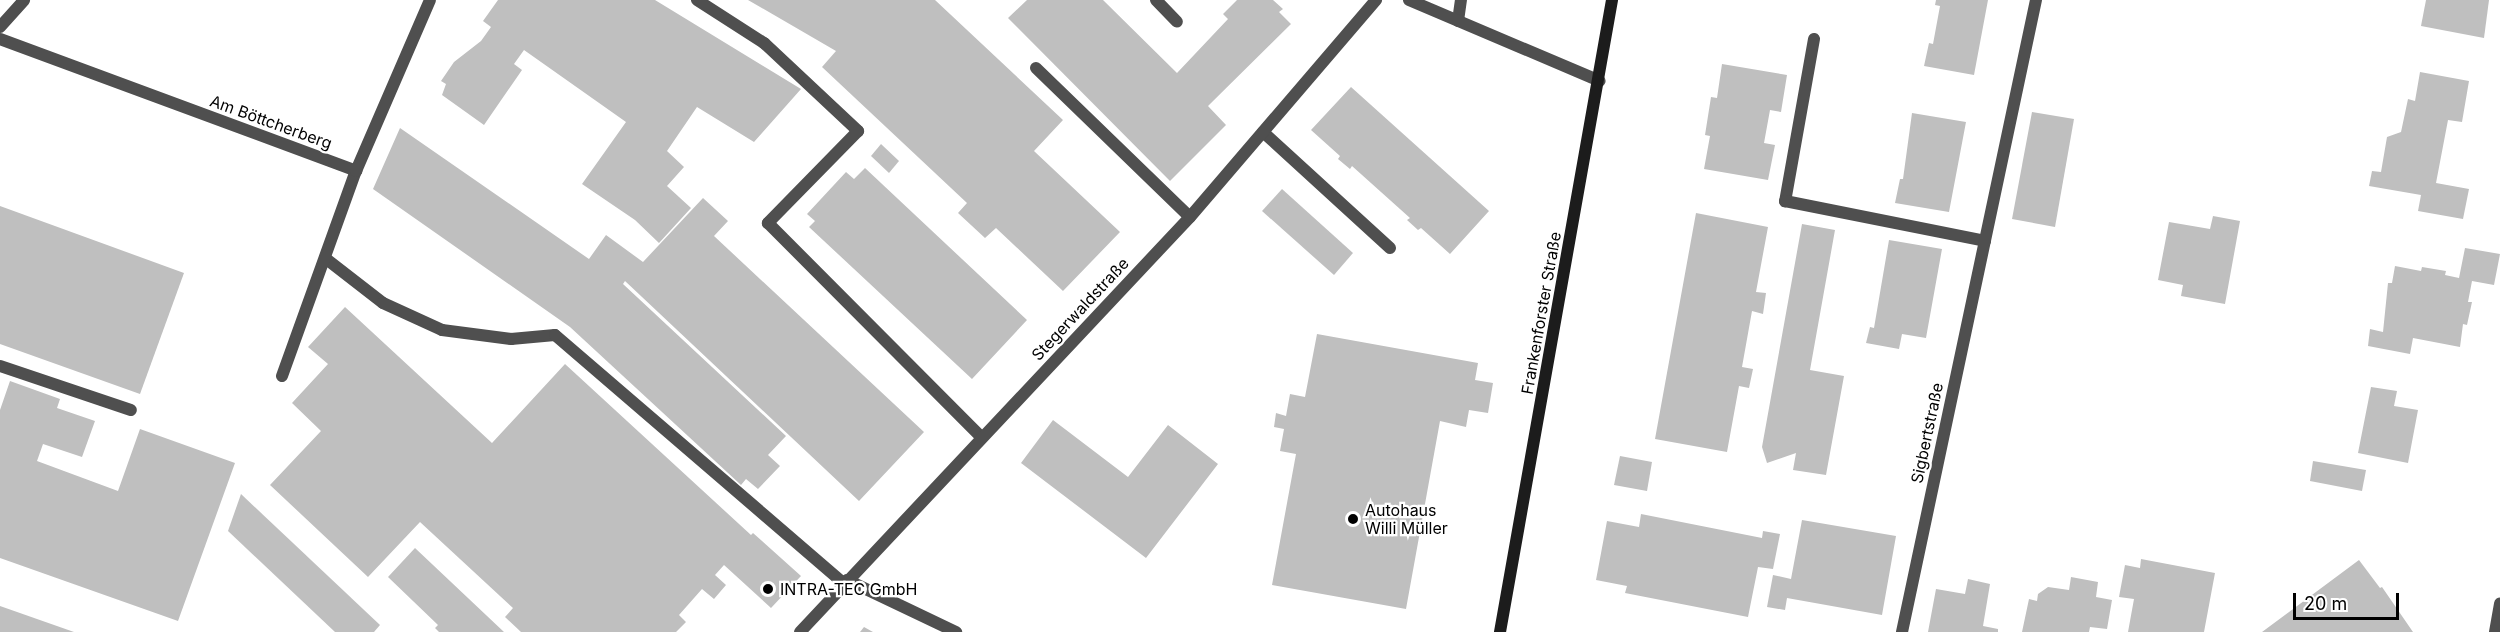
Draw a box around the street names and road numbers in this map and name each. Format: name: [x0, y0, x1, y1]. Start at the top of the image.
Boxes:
street label: Am Böttcherberg: [207, 91, 335, 153]
street label: Frankenforster Straße: [1517, 230, 1565, 396]
street label: Stegerwaldstraße: [1027, 254, 1133, 364]
street label: Sigbertstraße: [1907, 381, 1947, 485]

